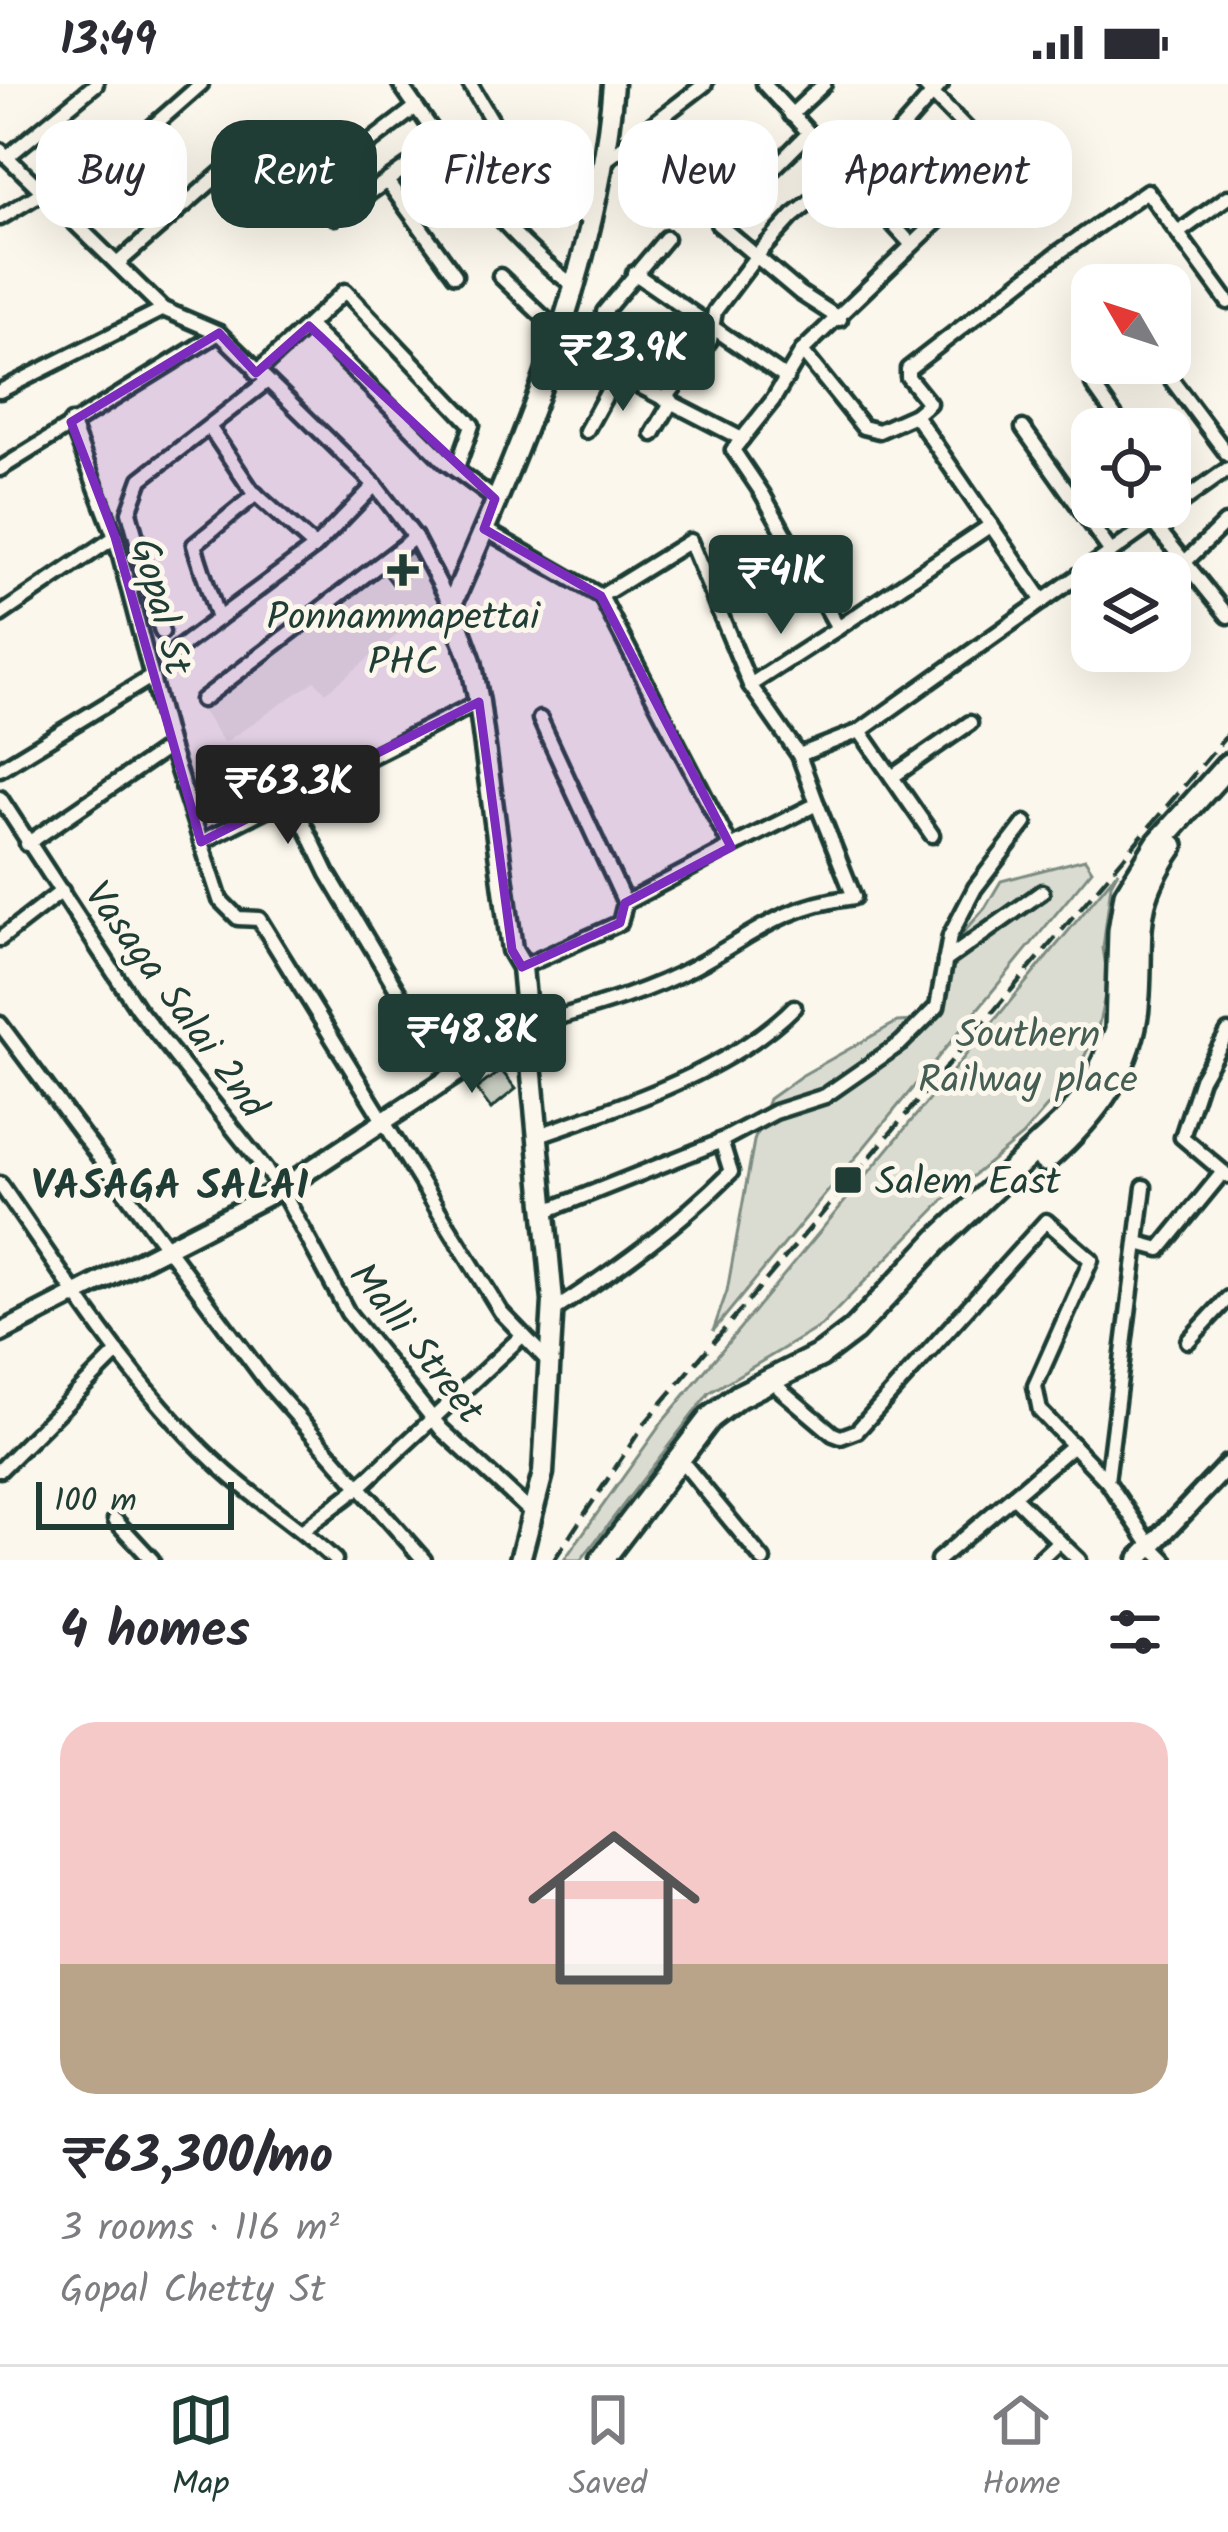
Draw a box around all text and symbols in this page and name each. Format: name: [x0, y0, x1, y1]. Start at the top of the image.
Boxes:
text: 13:49: [60, 6, 157, 78]
chip: Buy: [36, 120, 187, 228]
chip: Rent: [211, 120, 377, 228]
chip: Filters: [401, 120, 594, 228]
chip: New: [618, 120, 778, 228]
chip: Apartment: [802, 120, 1072, 228]
north arrow: [1071, 264, 1191, 384]
map controls: [1071, 264, 1191, 672]
pin: ₹23.9K: [525, 312, 721, 414]
text: ₹23.9K: [558, 320, 688, 382]
button: locate: [1071, 408, 1191, 528]
street label: Gopal St: [111, 532, 207, 683]
pin: ₹41K: [710, 535, 852, 637]
text: ₹41K: [736, 543, 826, 605]
button: layers: [1071, 552, 1191, 672]
marker: Ponnammapettai PHC: [387, 554, 419, 586]
place label: Ponnammapettai PHC: [266, 588, 541, 695]
pin: ₹63.3K: [190, 745, 386, 847]
text: ₹63.3K: [223, 753, 353, 815]
street label: Vasaga Salai 2nd: [66, 869, 282, 1135]
pin: ₹48.8K: [374, 994, 570, 1096]
text: ₹48.8K: [405, 1002, 539, 1064]
park label: Southern Railway place: [918, 1006, 1138, 1113]
place label: Salem East: [875, 1153, 1062, 1215]
district label: VASAGA SALAI: [31, 1154, 309, 1221]
marker: Salem East: [832, 1164, 864, 1196]
street label: Malli Street: [331, 1250, 499, 1440]
scale bar: [36, 1476, 234, 1529]
text: 100 m: [54, 1476, 137, 1529]
text: 4 homes: [60, 1592, 250, 1673]
icon: filters: [1102, 1599, 1168, 1665]
icon: home: [506, 1800, 722, 2016]
text: ₹63,300/mo: [60, 2118, 333, 2199]
text: 3 rooms · 116 m²: [60, 2199, 339, 2261]
text: Gopal Chetty St: [60, 2261, 325, 2323]
tab: Map: [168, 2387, 234, 2512]
tab: Saved: [569, 2387, 647, 2512]
tab: Home: [982, 2387, 1060, 2512]

